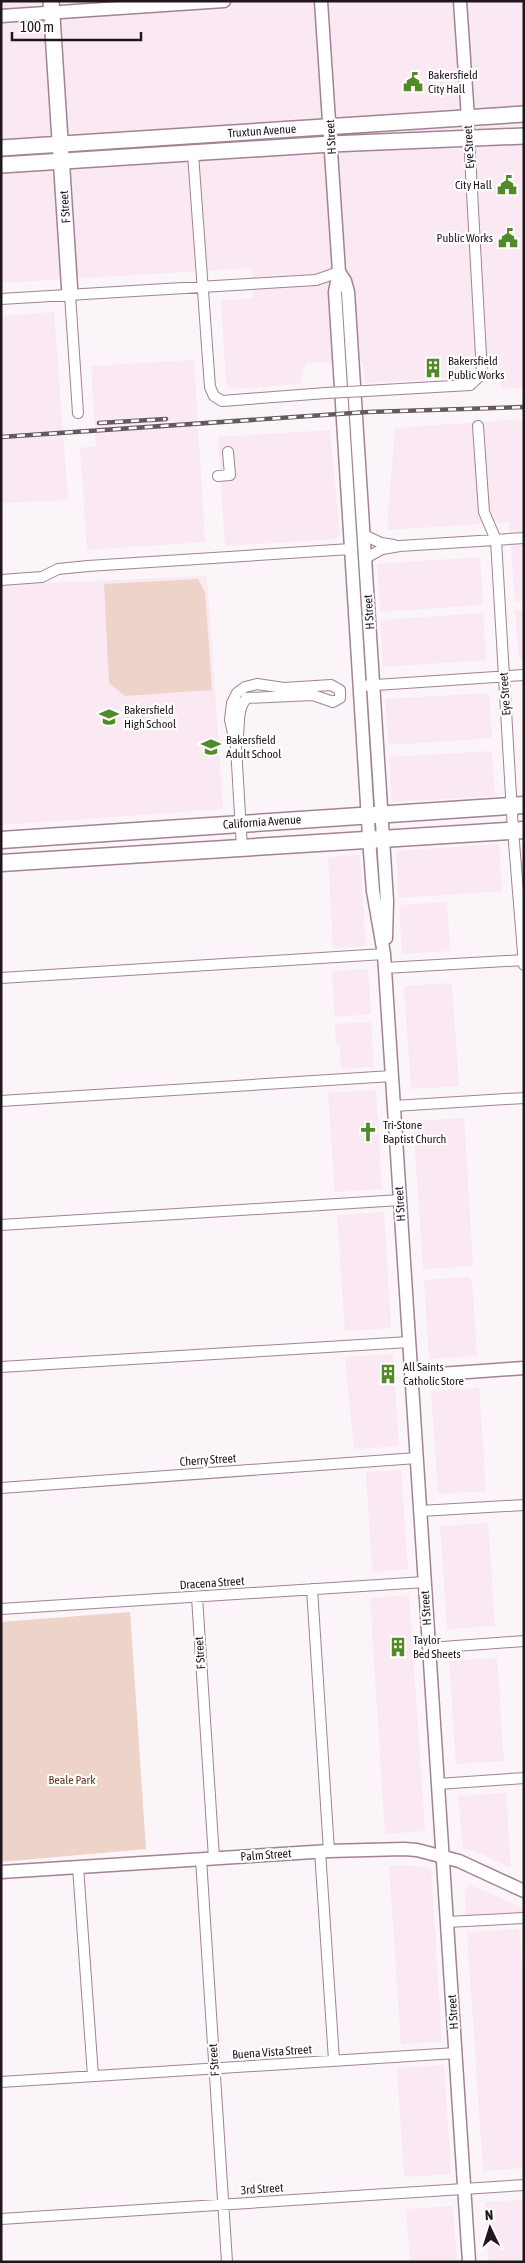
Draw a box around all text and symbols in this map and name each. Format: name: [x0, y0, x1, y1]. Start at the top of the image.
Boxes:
scale bar: [12, 10, 141, 42]
text: 100 m: [20, 18, 54, 35]
place label: Bakersfield City Hall: [428, 68, 478, 96]
public building icon: Bakersfield City Hall: [402, 71, 424, 93]
street label: H Street: [323, 119, 339, 155]
street label: Truxtun Avenue: [227, 122, 297, 140]
street label: Eye Street: [461, 124, 477, 169]
public building icon: City Hall: [496, 174, 518, 196]
place label: City Hall: [455, 178, 493, 192]
street label: F Street: [57, 190, 73, 224]
public building icon: Public Works: [497, 227, 519, 249]
place label: Public Works: [437, 231, 493, 245]
place label: Bakersfield Public Works: [448, 354, 504, 382]
building icon: Bakersfield Public Works: [422, 357, 444, 379]
street label: H Street: [361, 594, 377, 630]
street label: Eye Street: [496, 671, 513, 716]
place label: Bakersfield High School: [124, 703, 177, 731]
school or university icon: Bakersfield High School: [98, 706, 120, 728]
place label: Bakersfield Adult School: [226, 733, 282, 761]
school or university icon: Bakersfield Adult School: [200, 736, 222, 758]
street label: California Avenue: [222, 812, 302, 832]
place label: Tri-Stone Baptist Church: [383, 1118, 446, 1146]
church icon: Tri-Stone Baptist Church: [357, 1121, 379, 1143]
street label: H Street: [392, 1186, 408, 1222]
place label: All Saints Catholic Store: [403, 1360, 464, 1388]
building icon: All Saints Catholic Store: [377, 1363, 399, 1385]
street label: Cherry Street: [179, 1451, 237, 1469]
street label: Dracena Street: [179, 1574, 245, 1592]
street label: H Street: [418, 1590, 434, 1626]
place label: Taylor Bed Sheets: [413, 1633, 461, 1661]
street label: F Street: [192, 1636, 208, 1670]
building icon: Taylor Bed Sheets: [387, 1636, 409, 1658]
park label: Beale Park: [49, 1773, 96, 1787]
street label: Palm Street: [240, 1846, 292, 1864]
street label: H Street: [445, 1994, 461, 2030]
street label: Buena Vista Street: [232, 2042, 313, 2062]
street label: F Street: [206, 2043, 222, 2077]
street label: 3rd Street: [240, 2180, 284, 2197]
north arrow: [465, 2203, 515, 2253]
text: N: [484, 2207, 494, 2223]

